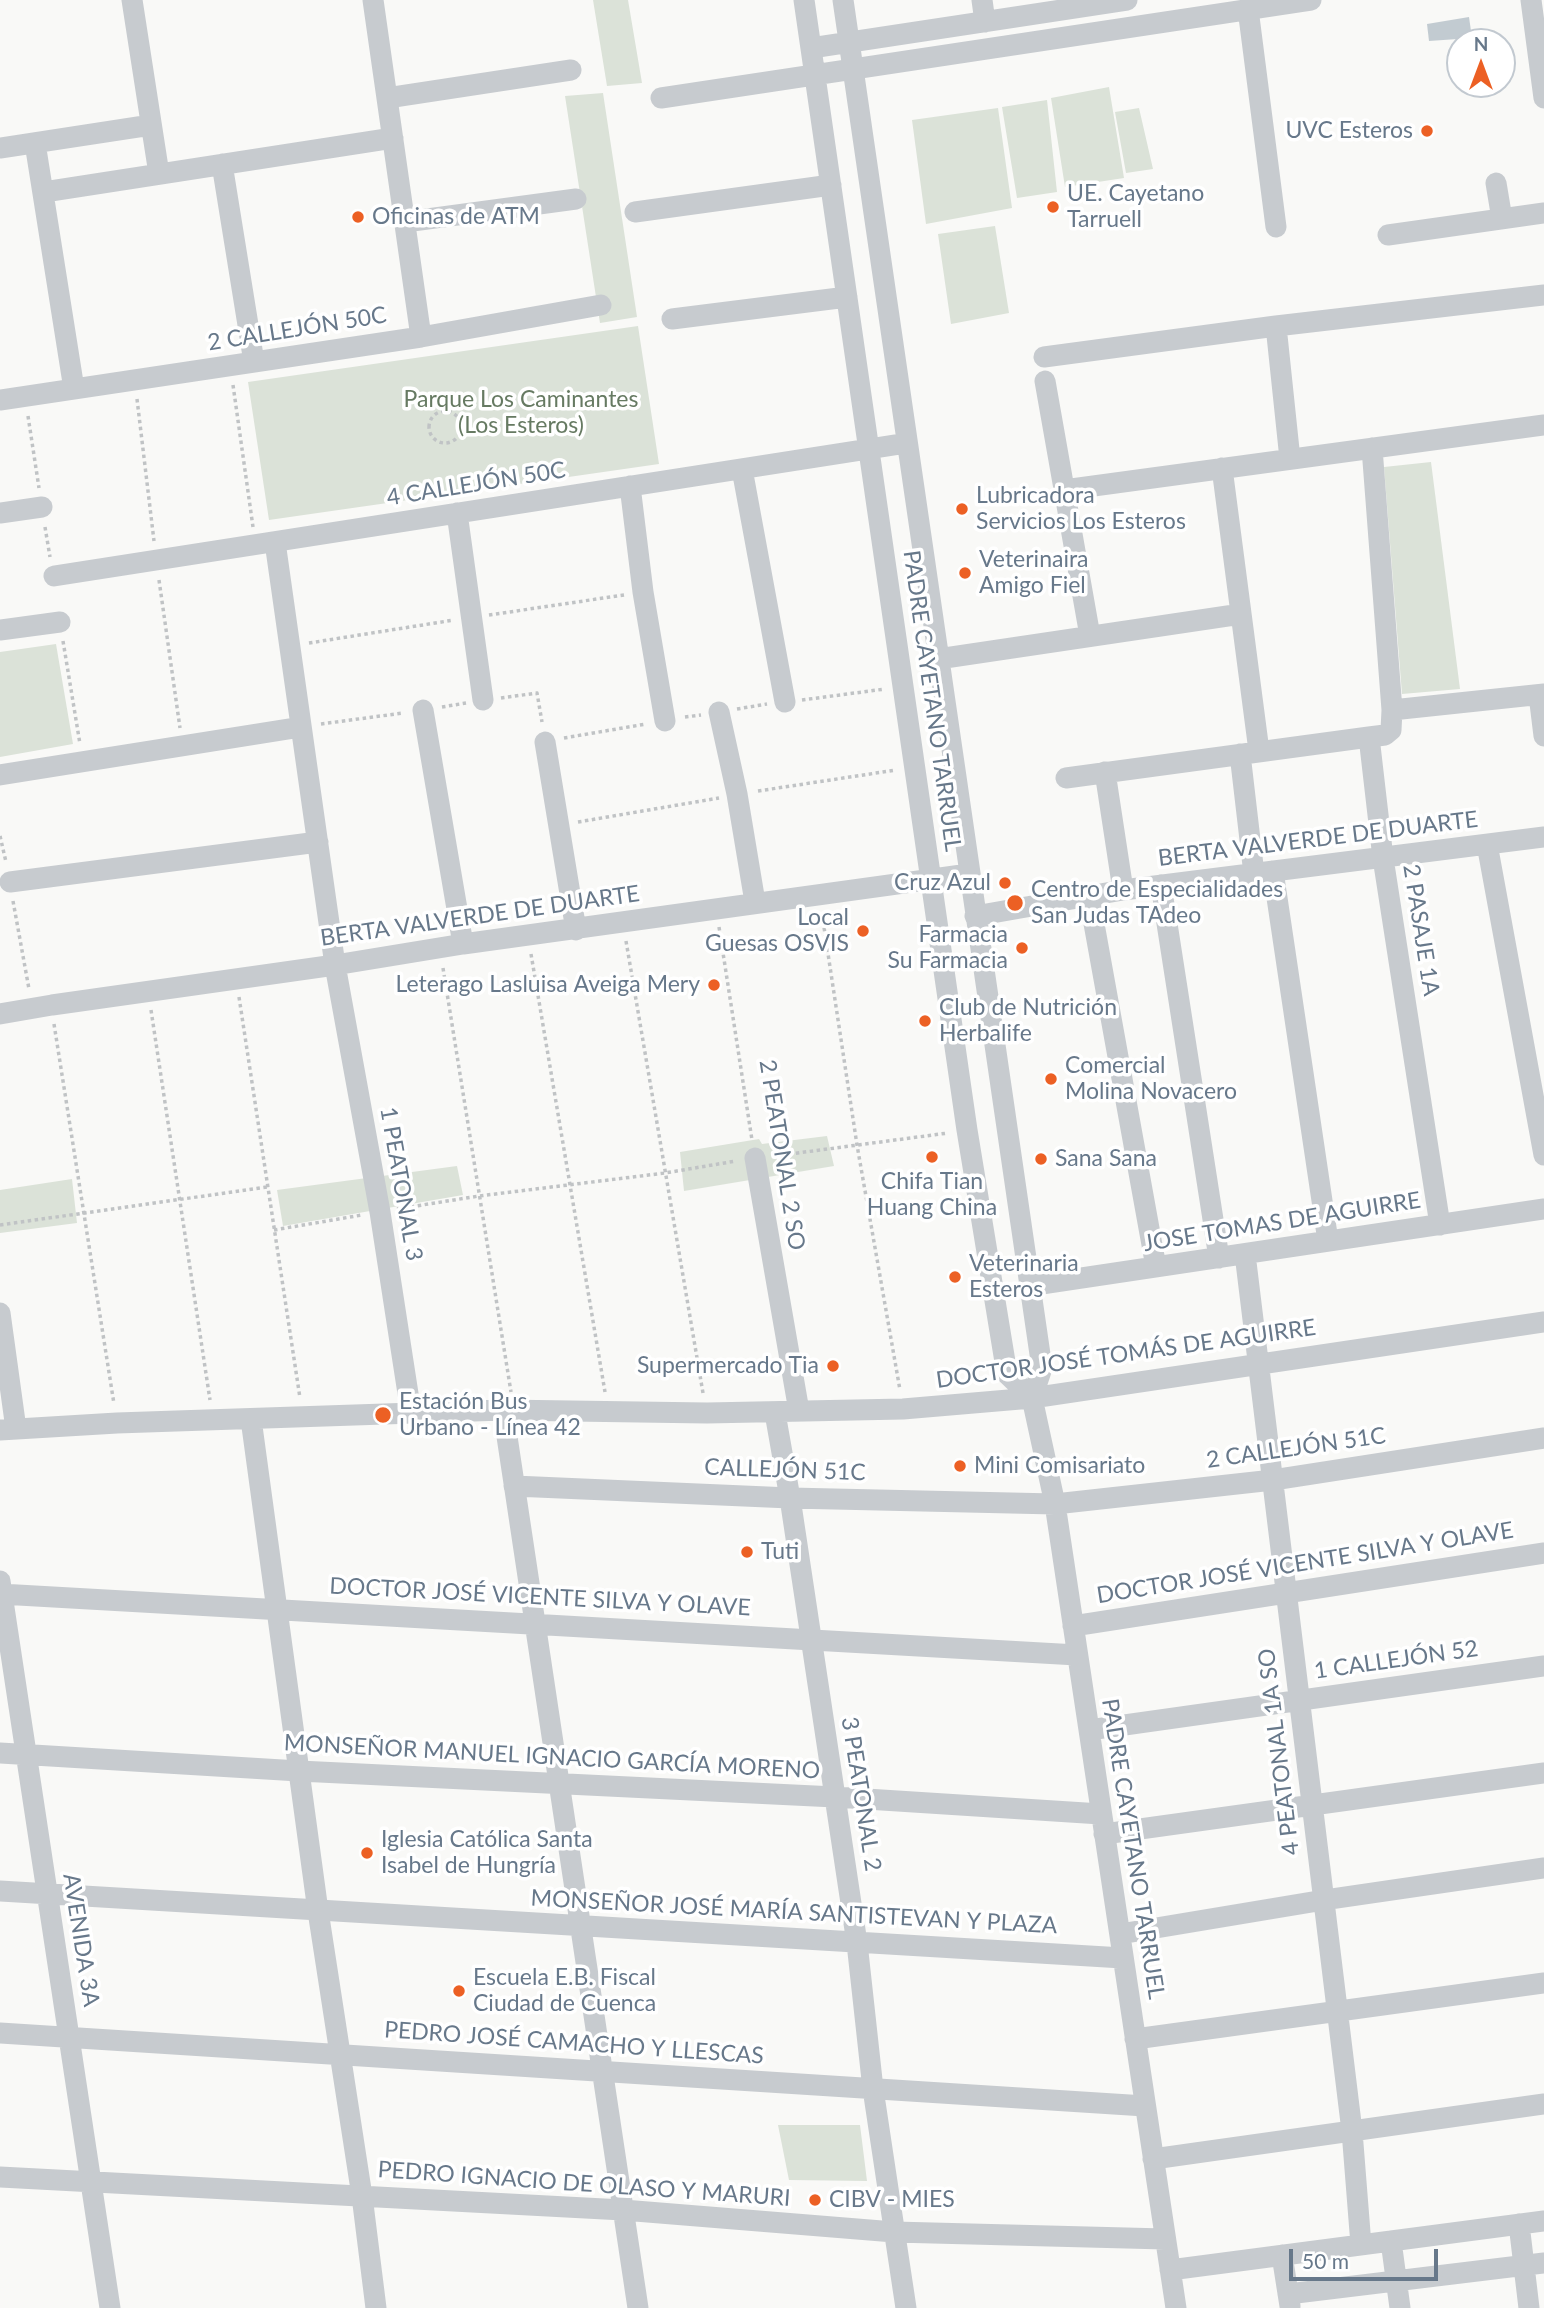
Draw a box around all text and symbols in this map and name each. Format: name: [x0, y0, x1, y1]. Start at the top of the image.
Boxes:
north arrow: [1446, 28, 1516, 98]
text: N: [1474, 32, 1488, 55]
place label: UVC Esteros: [1285, 117, 1413, 145]
marker: UVC Esteros: [1419, 123, 1435, 139]
place label: UE. Cayetano Tarruell: [1067, 180, 1204, 234]
marker: UE. Cayetano Tarruell: [1045, 199, 1061, 215]
place label: Oficinas de ATM: [372, 203, 540, 231]
marker: Oficinas de ATM: [350, 209, 366, 225]
street label: 2 CALLEJÓN 50C: [206, 301, 388, 357]
park label: Parque Los Caminantes (Los Esteros): [404, 386, 638, 440]
street label: 4 CALLEJÓN 50C: [385, 456, 567, 512]
place label: Lubricadora Servicios Los Esteros: [976, 482, 1186, 536]
marker: Lubricadora Servicios Los Esteros: [954, 501, 970, 517]
place label: Veterinaira Amigo Fiel: [979, 546, 1089, 600]
street label: PADRE CAYETANO TARRUEL: [897, 549, 967, 853]
marker: Veterinaira Amigo Fiel: [957, 565, 973, 581]
street label: BERTA VALVERDE DE DUARTE: [1156, 806, 1480, 872]
street label: 2 PASAJE 1A: [1397, 862, 1445, 998]
place label: Cruz Azul: [894, 869, 991, 897]
marker: Cruz Azul: [997, 875, 1013, 891]
place label: Centro de Especialidades San Judas TAdeo: [1031, 876, 1283, 930]
street label: BERTA VALVERDE DE DUARTE: [319, 880, 641, 952]
marker: Centro de Especialidades San Judas TAdeo: [1005, 893, 1025, 913]
place label: Local Guesas OSVIS: [705, 904, 849, 958]
place label: Farmacia Su Farmacia: [888, 921, 1008, 975]
marker: Local Guesas OSVIS: [855, 923, 871, 939]
marker: Farmacia Su Farmacia: [1014, 940, 1030, 956]
place label: Leterago Lasluisa Aveiga Mery: [396, 971, 700, 999]
marker: Leterago Lasluisa Aveiga Mery: [706, 977, 722, 993]
place label: Club de Nutrición Herbalife: [939, 994, 1117, 1048]
marker: Club de Nutrición Herbalife: [917, 1013, 933, 1029]
place label: Comercial Molina Novacero: [1065, 1052, 1237, 1106]
street label: 2 PEATONAL 2 SO: [753, 1058, 811, 1252]
marker: Comercial Molina Novacero: [1043, 1071, 1059, 1087]
street label: 1 PEATONAL 3: [374, 1105, 428, 1263]
place label: Sana Sana: [1055, 1145, 1157, 1173]
marker: Chifa Tian Huang China: [924, 1149, 940, 1165]
marker: Sana Sana: [1033, 1151, 1049, 1167]
place label: Chifa Tian Huang China: [867, 1168, 997, 1222]
street label: JOSE TOMAS DE AGUIRRE: [1141, 1186, 1423, 1258]
place label: Veterinaria Esteros: [969, 1250, 1079, 1304]
marker: Veterinaria Esteros: [947, 1269, 963, 1285]
street label: DOCTOR JOSÉ TOMÁS DE AGUIRRE: [934, 1314, 1318, 1394]
place label: Supermercado Tia: [637, 1352, 819, 1380]
marker: Supermercado Tia: [825, 1358, 841, 1374]
place label: Estación Bus Urbano - Línea 42: [399, 1388, 581, 1442]
marker: Estación Bus Urbano - Línea 42: [373, 1405, 393, 1425]
street label: 2 CALLEJÓN 51C: [1205, 1422, 1387, 1474]
place label: Mini Comisariato: [974, 1452, 1145, 1480]
street label: CALLEJÓN 51C: [704, 1453, 866, 1487]
marker: Mini Comisariato: [952, 1458, 968, 1474]
street label: DOCTOR JOSÉ VICENTE SILVA Y OLAVE: [1095, 1516, 1515, 1610]
place label: Tuti: [761, 1538, 799, 1566]
marker: Tuti: [739, 1544, 755, 1560]
street label: DOCTOR JOSÉ VICENTE SILVA Y OLAVE: [329, 1572, 751, 1622]
street label: 1 CALLEJÓN 52: [1312, 1635, 1480, 1685]
street label: 4 PEATONAL 1A SO: [1253, 1647, 1305, 1857]
street label: PADRE CAYETANO TARRUEL: [1096, 1697, 1170, 2001]
street label: 3 PEATONAL 2: [835, 1715, 887, 1873]
street label: MONSEÑOR MANUEL IGNACIO GARCÍA MORENO: [283, 1729, 821, 1785]
place label: Iglesia Católica Santa Isabel de Hungría: [381, 1826, 593, 1880]
marker: Iglesia Católica Santa Isabel de Hungría: [359, 1845, 375, 1861]
street label: AVENIDA 3A: [57, 1871, 105, 2009]
street label: MONSEÑOR JOSÉ MARÍA SANTISTEVAN Y PLAZA: [530, 1884, 1058, 1940]
place label: Escuela E.B. Fiscal Ciudad de Cuenca: [473, 1964, 656, 2018]
marker: Escuela E.B. Fiscal Ciudad de Cuenca: [451, 1983, 467, 1999]
street label: PEDRO JOSÉ CAMACHO Y LLESCAS: [383, 2016, 765, 2070]
street label: PEDRO IGNACIO DE OLASO Y MARURI: [377, 2156, 791, 2212]
place label: CIBV - MIES: [829, 2186, 955, 2214]
marker: CIBV - MIES: [807, 2192, 823, 2208]
scale bar: [1292, 2234, 1441, 2278]
text: 50 m: [1302, 2248, 1349, 2273]

